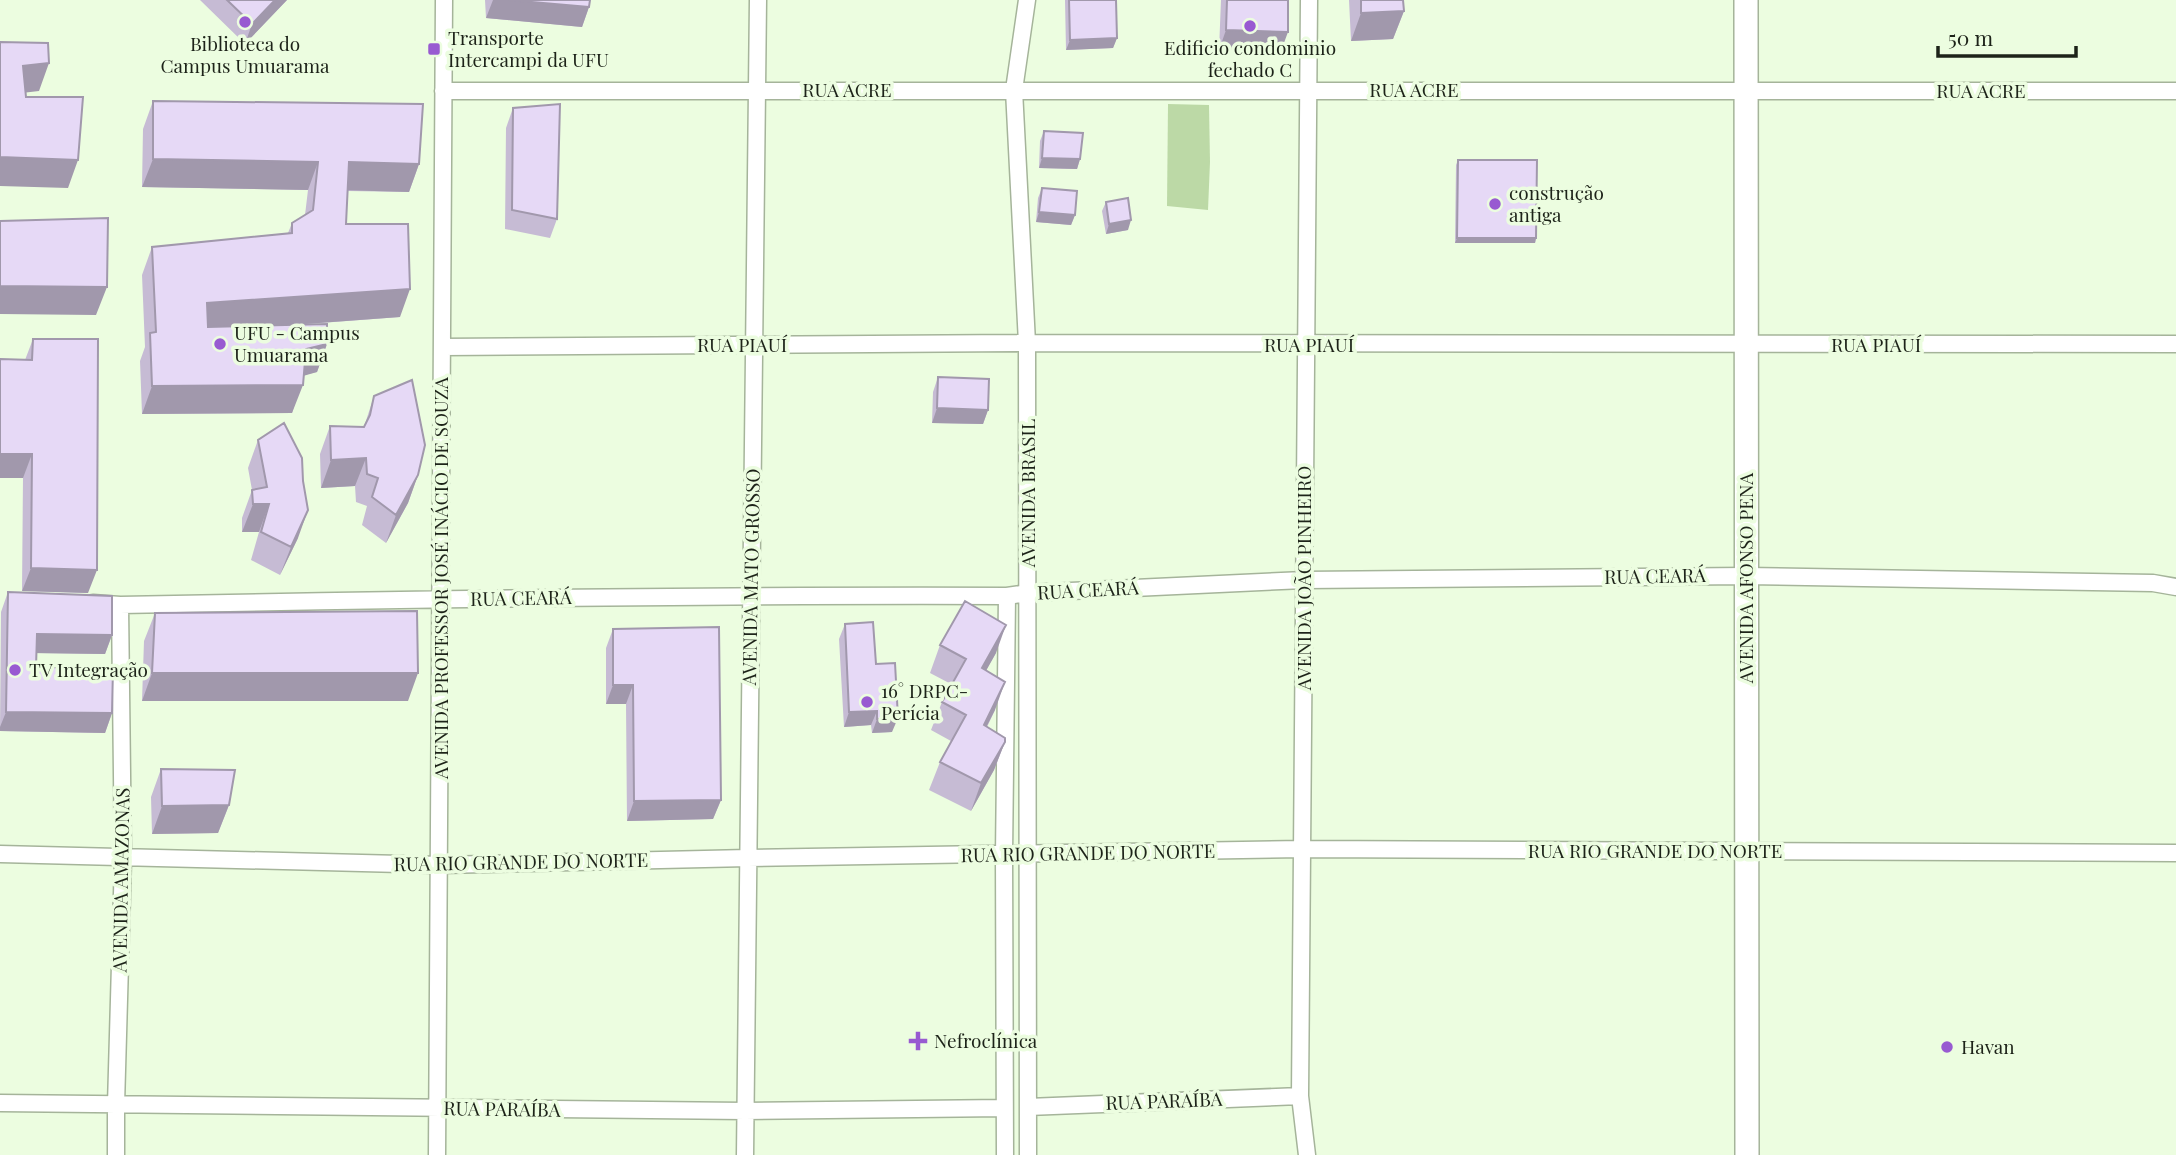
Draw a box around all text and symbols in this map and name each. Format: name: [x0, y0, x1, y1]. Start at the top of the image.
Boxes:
marker: Biblioteca do Campus Umuarama: [237, 14, 253, 30]
scale bar: [1938, 14, 2076, 58]
marker: Edificio condominio fechado C: [1242, 18, 1258, 34]
text: 50 m: [1948, 23, 1994, 51]
place label: Transporte Intercampi da UFU: [448, 24, 609, 72]
place label: Biblioteca do Campus Umuarama: [160, 30, 330, 78]
place label: Edificio condominio fechado C: [1164, 34, 1336, 82]
marker: Transporte Intercampi da UFU: [426, 41, 442, 57]
street label: RUA ACRE: [802, 76, 892, 102]
street label: RUA ACRE: [1369, 76, 1459, 102]
street label: RUA ACRE: [1936, 77, 2026, 103]
place label: construção antiga: [1509, 179, 1604, 227]
marker: construção antiga: [1487, 196, 1503, 212]
place label: UFU - Campus Umuarama: [234, 319, 360, 367]
street label: RUA PIAUÍ: [697, 331, 788, 357]
street label: RUA PIAUÍ: [1264, 331, 1355, 357]
street label: RUA PIAUÍ: [1831, 331, 1922, 357]
marker: UFU - Campus Umuarama: [212, 336, 228, 352]
street label: AVENIDA PROFESSOR JOSÉ INÁCIO DE SOUZA: [427, 376, 453, 780]
street label: AVENIDA BRASIL: [1014, 419, 1040, 568]
street label: AVENIDA JOÃO PINHEIRO: [1290, 466, 1316, 691]
street label: AVENIDA MATO GROSSO: [735, 468, 765, 687]
street label: AVENIDA AFONSO PENA: [1732, 472, 1758, 684]
street label: RUA CEARÁ: [1604, 561, 1707, 589]
street label: RUA CEARÁ: [1036, 573, 1140, 605]
street label: RUA CEARÁ: [470, 583, 573, 611]
place label: TV Integração: [29, 656, 148, 682]
marker: TV Integração: [7, 662, 23, 678]
place label: 16° DRPC- Perícia: [881, 677, 968, 725]
marker: 16° DRPC- Perícia: [859, 694, 875, 710]
street label: AVENIDA AMAZONAS: [105, 787, 135, 974]
street label: RUA RIO GRANDE DO NORTE: [960, 837, 1215, 867]
street label: RUA RIO GRANDE DO NORTE: [1528, 837, 1782, 863]
street label: RUA RIO GRANDE DO NORTE: [393, 846, 648, 876]
place label: Nefroclínica: [934, 1027, 1038, 1053]
marker: Nefroclínica: [908, 1031, 928, 1051]
place label: Havan: [1961, 1033, 2015, 1059]
marker: Havan: [1939, 1039, 1955, 1055]
street label: RUA PARAÍBA: [1105, 1085, 1224, 1115]
street label: RUA PARAÍBA: [443, 1094, 562, 1122]

